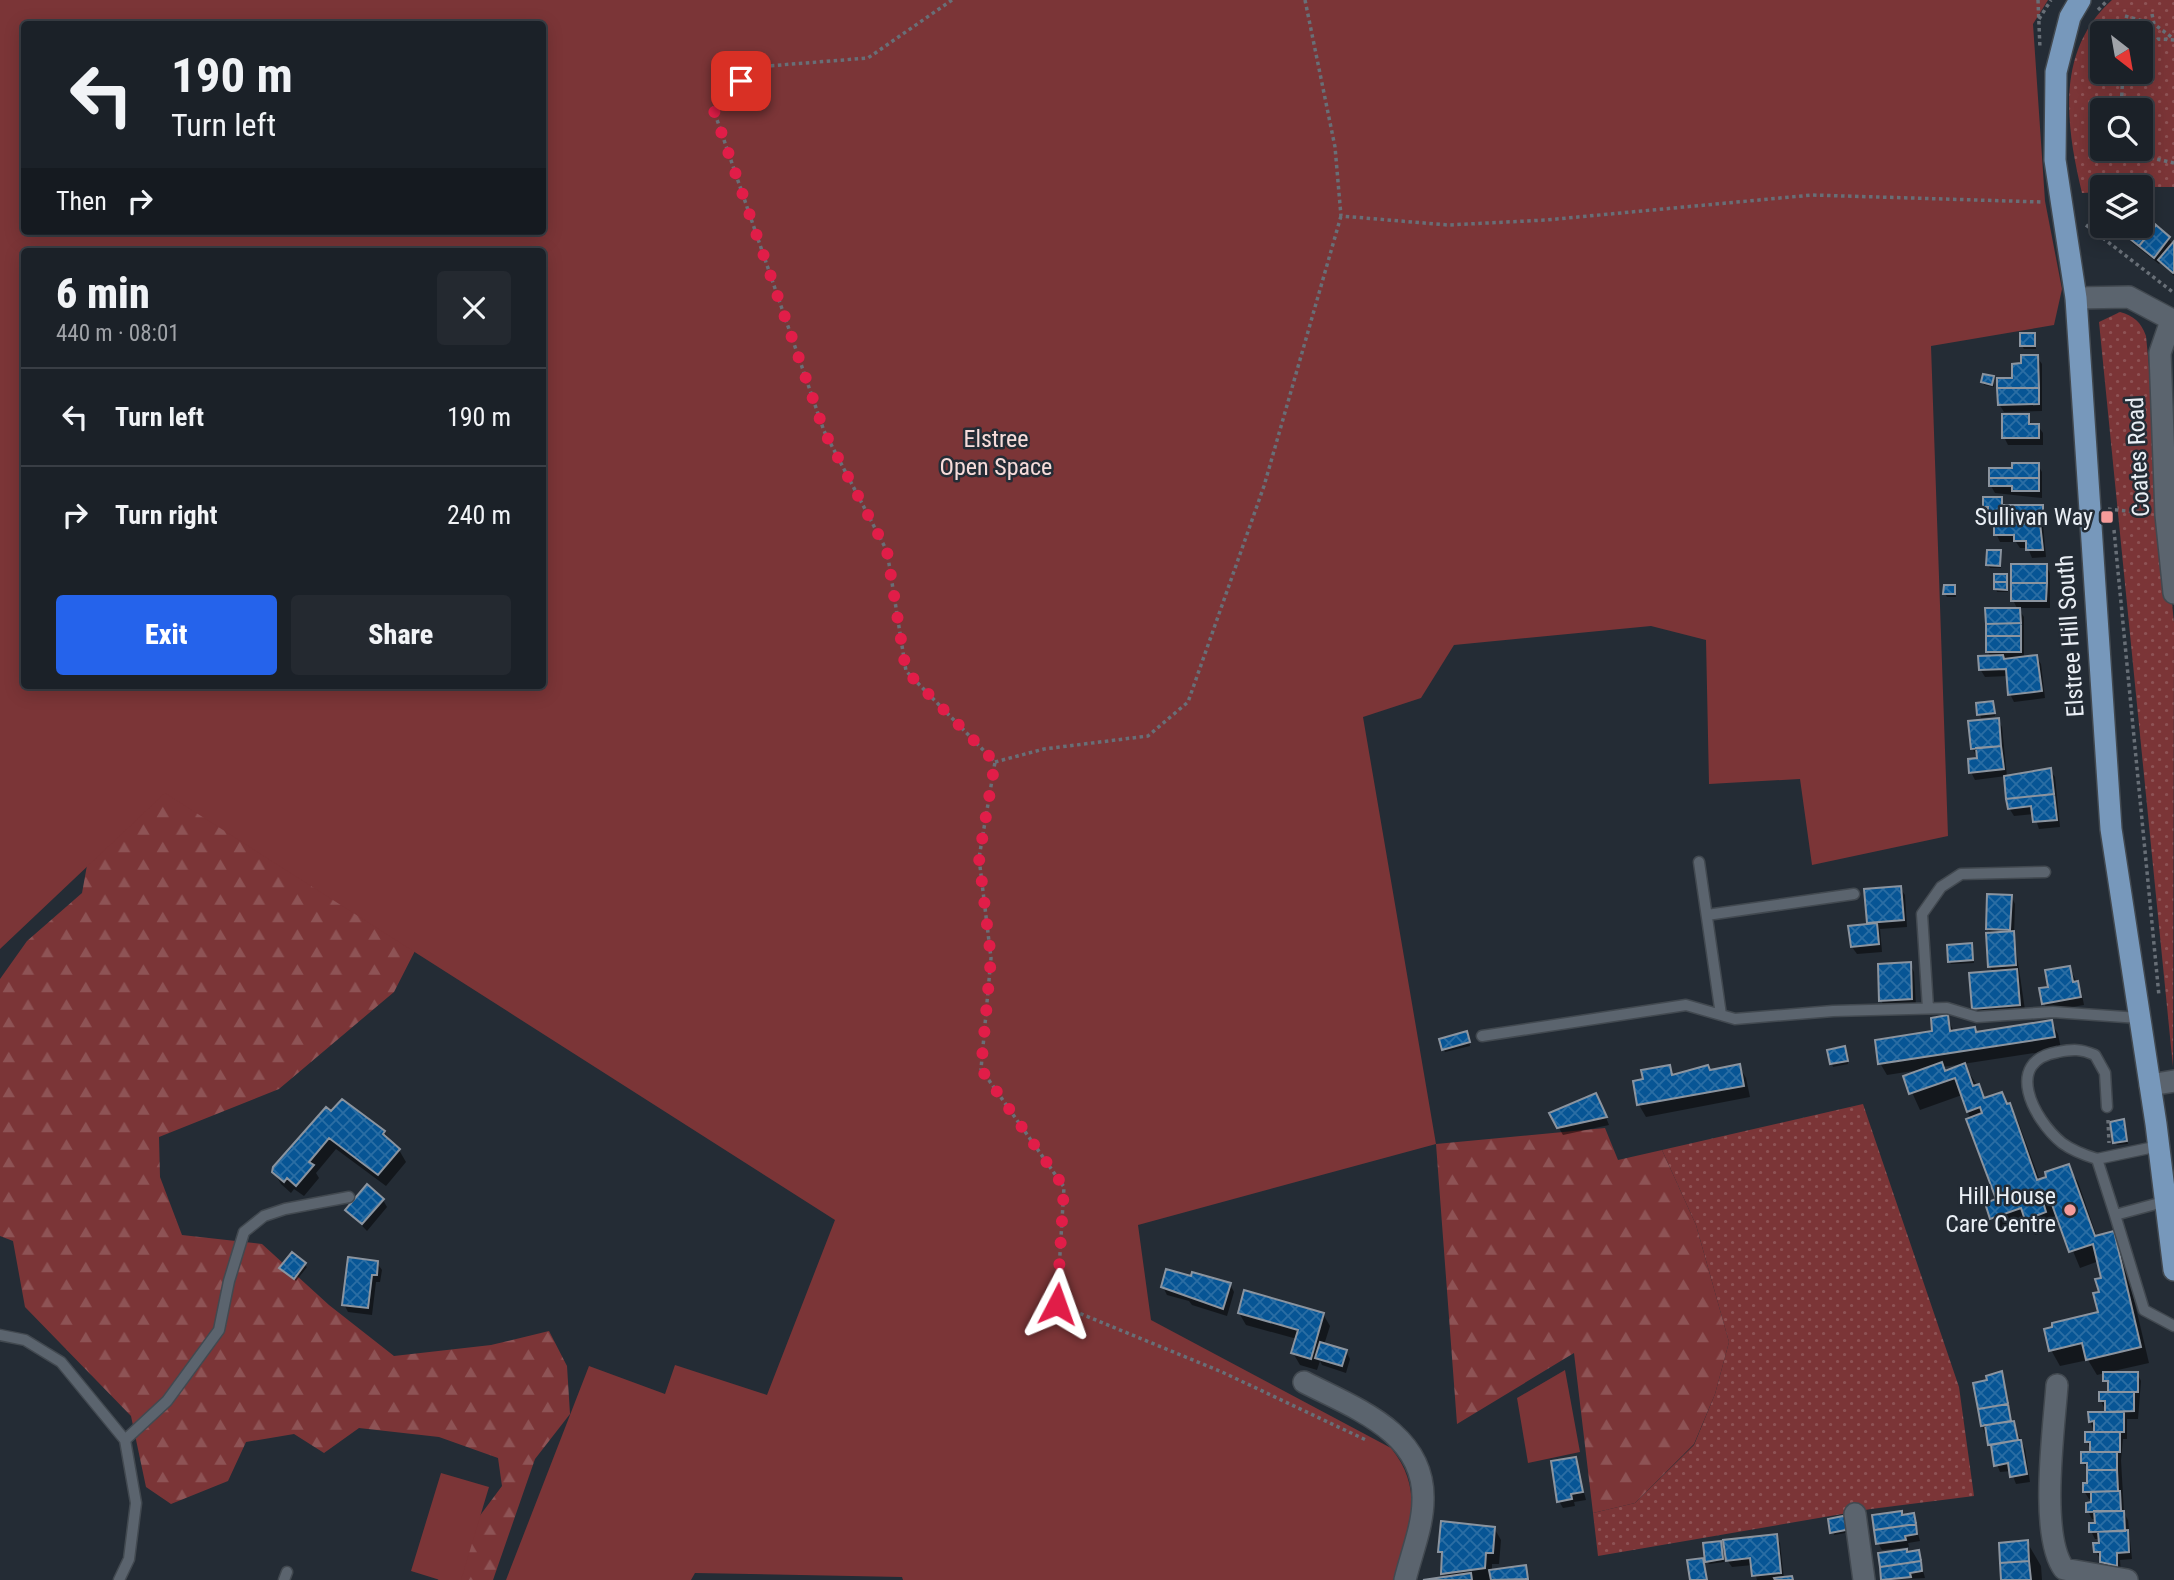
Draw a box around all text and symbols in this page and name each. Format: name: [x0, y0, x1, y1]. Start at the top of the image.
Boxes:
north arrow: [2090, 21, 2152, 84]
map controls: [2090, 21, 2153, 238]
text: 190 m: [171, 47, 293, 104]
icon: left: [56, 49, 147, 140]
pin: [711, 51, 771, 111]
icon: arrive: [722, 62, 760, 100]
button: search: [2090, 98, 2153, 161]
text: Turn left: [171, 106, 276, 144]
button: layers: [2090, 175, 2153, 238]
icon: right: [121, 182, 159, 220]
text: Then: [56, 186, 107, 216]
text: 6 min: [56, 269, 150, 318]
button: close: [437, 271, 511, 345]
text: 440 m · 08:01: [56, 320, 180, 347]
street label: Coates Road: [2121, 396, 2155, 518]
icon: left: [56, 398, 94, 436]
text: Turn left: [115, 402, 204, 432]
text: 190 m: [447, 402, 511, 432]
park label: Elstree Open Space: [940, 425, 1052, 481]
icon: right: [56, 496, 94, 534]
text: Turn right: [115, 500, 217, 530]
text: 240 m: [447, 500, 511, 530]
place label: Sullivan Way: [1975, 503, 2093, 531]
marker: Sullivan Way: [2099, 509, 2115, 525]
street label: Elstree Hill South: [2050, 554, 2090, 718]
button: Exit: [56, 595, 277, 675]
button: Share: [291, 595, 511, 675]
place label: Hill House Care Centre: [1945, 1182, 2056, 1238]
marker: Hill House Care Centre: [2062, 1202, 2078, 1218]
position arrow: [1020, 1267, 1094, 1341]

